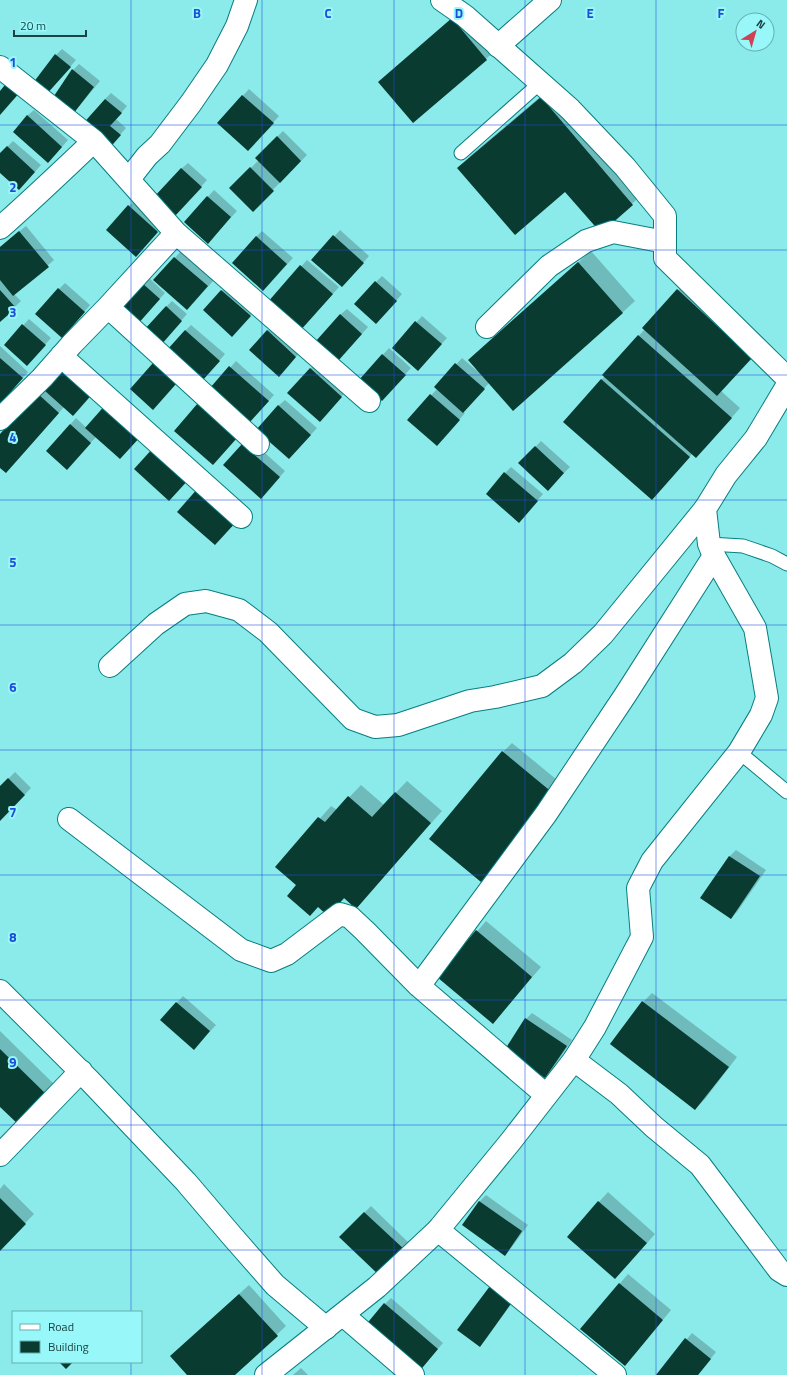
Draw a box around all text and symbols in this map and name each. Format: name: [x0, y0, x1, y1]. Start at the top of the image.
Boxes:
text: B: [193, 3, 201, 23]
text: C: [324, 3, 332, 23]
text: D: [455, 3, 463, 23]
text: E: [586, 3, 594, 23]
text: F: [718, 3, 725, 23]
scale bar: [14, 12, 86, 38]
north arrow: [735, 12, 775, 52]
text: N: [753, 15, 769, 33]
text: 20 m: [20, 16, 46, 35]
text: 1: [9, 52, 17, 72]
text: 2: [9, 177, 17, 197]
text: 3: [9, 302, 17, 322]
text: 4: [9, 427, 17, 447]
text: 5: [9, 552, 17, 572]
text: 6: [9, 677, 17, 697]
text: 7: [9, 802, 17, 822]
text: 8: [9, 927, 17, 947]
text: 9: [9, 1052, 17, 1072]
legend: [12, 1311, 142, 1363]
text: Road: [48, 1317, 74, 1336]
text: Building: [48, 1337, 89, 1356]

